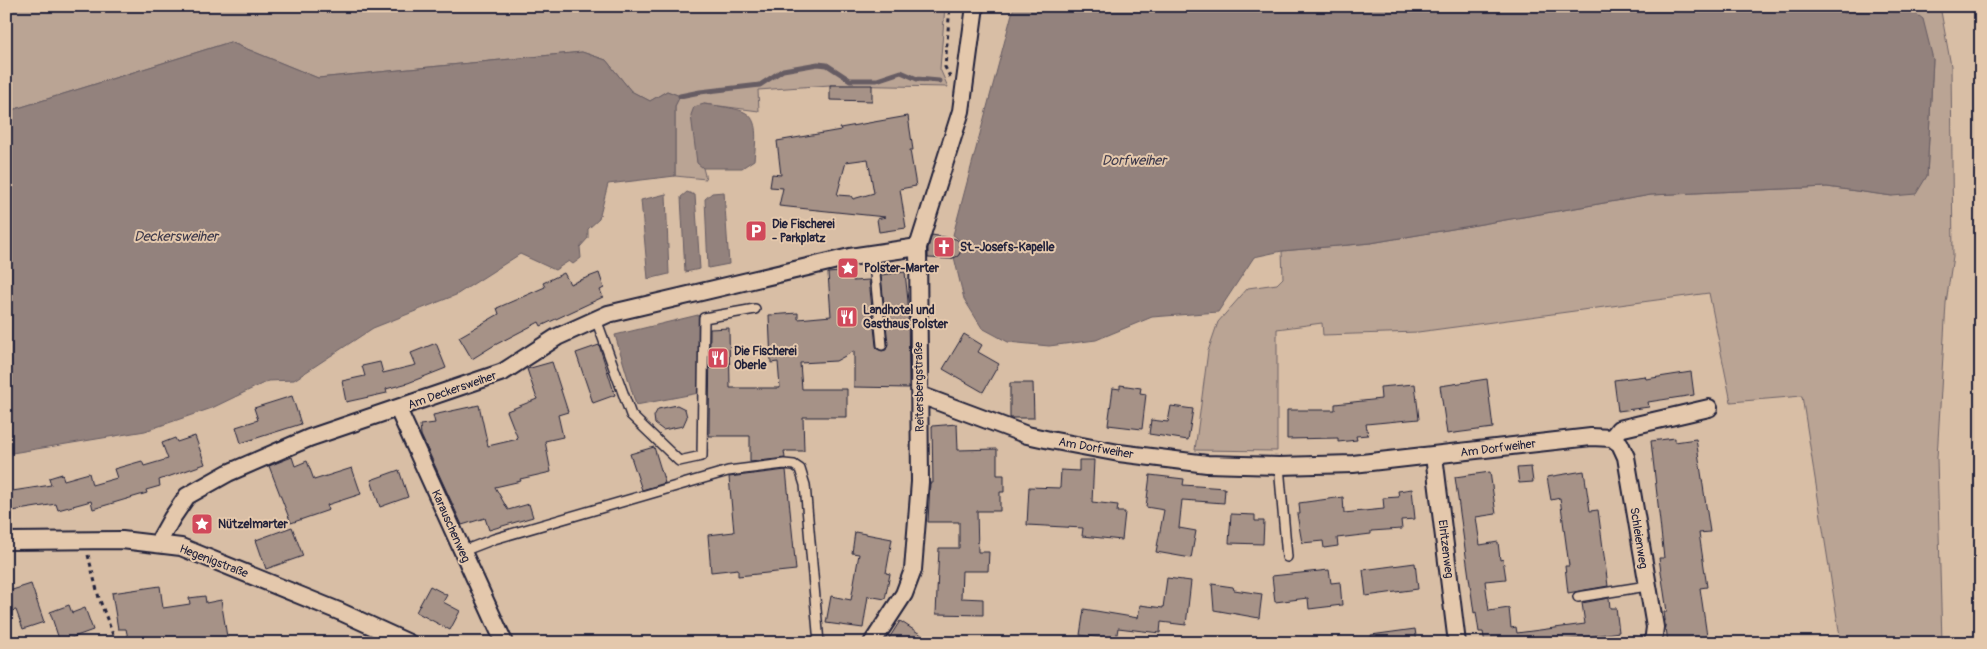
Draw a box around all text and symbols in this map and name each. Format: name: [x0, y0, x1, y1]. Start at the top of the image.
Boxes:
water label: Dorfweiher: [1102, 152, 1168, 169]
place label: Die Fischerei - Parkplatz: [772, 217, 835, 246]
parking icon: Die Fischerei - Parkplatz: [744, 219, 768, 243]
water label: Deckersweiher: [134, 228, 220, 245]
church icon: St.-Josefs-Kapelle: [932, 235, 956, 259]
place label: St.-Josefs-Kapelle: [960, 240, 1056, 255]
place icon: Polster-Marter: [836, 256, 860, 280]
place label: Polster-Marter: [864, 261, 940, 276]
place label: Landhotel und Gasthaus Polster: [863, 303, 949, 332]
restaurant icon: Landhotel und Gasthaus Polster: [835, 305, 859, 329]
street label: Reitersbergstraße: [911, 342, 928, 432]
place label: Die Fischerei Oberle: [734, 344, 797, 373]
restaurant icon: Die Fischerei Oberle: [706, 346, 730, 370]
street label: Am Deckersweiher: [406, 368, 499, 413]
street label: Am Dorfweiher: [1057, 435, 1135, 463]
street label: Am Dorfweiher: [1459, 436, 1537, 461]
street label: Karauschenweg: [428, 487, 473, 565]
street label: Schleienweg: [1626, 506, 1651, 570]
place icon: Nützelmarter: [190, 512, 214, 536]
place label: Nützelmarter: [218, 517, 288, 532]
street label: Elritzenweg: [1434, 519, 1457, 579]
street label: Hegenigstraße: [177, 542, 250, 581]

